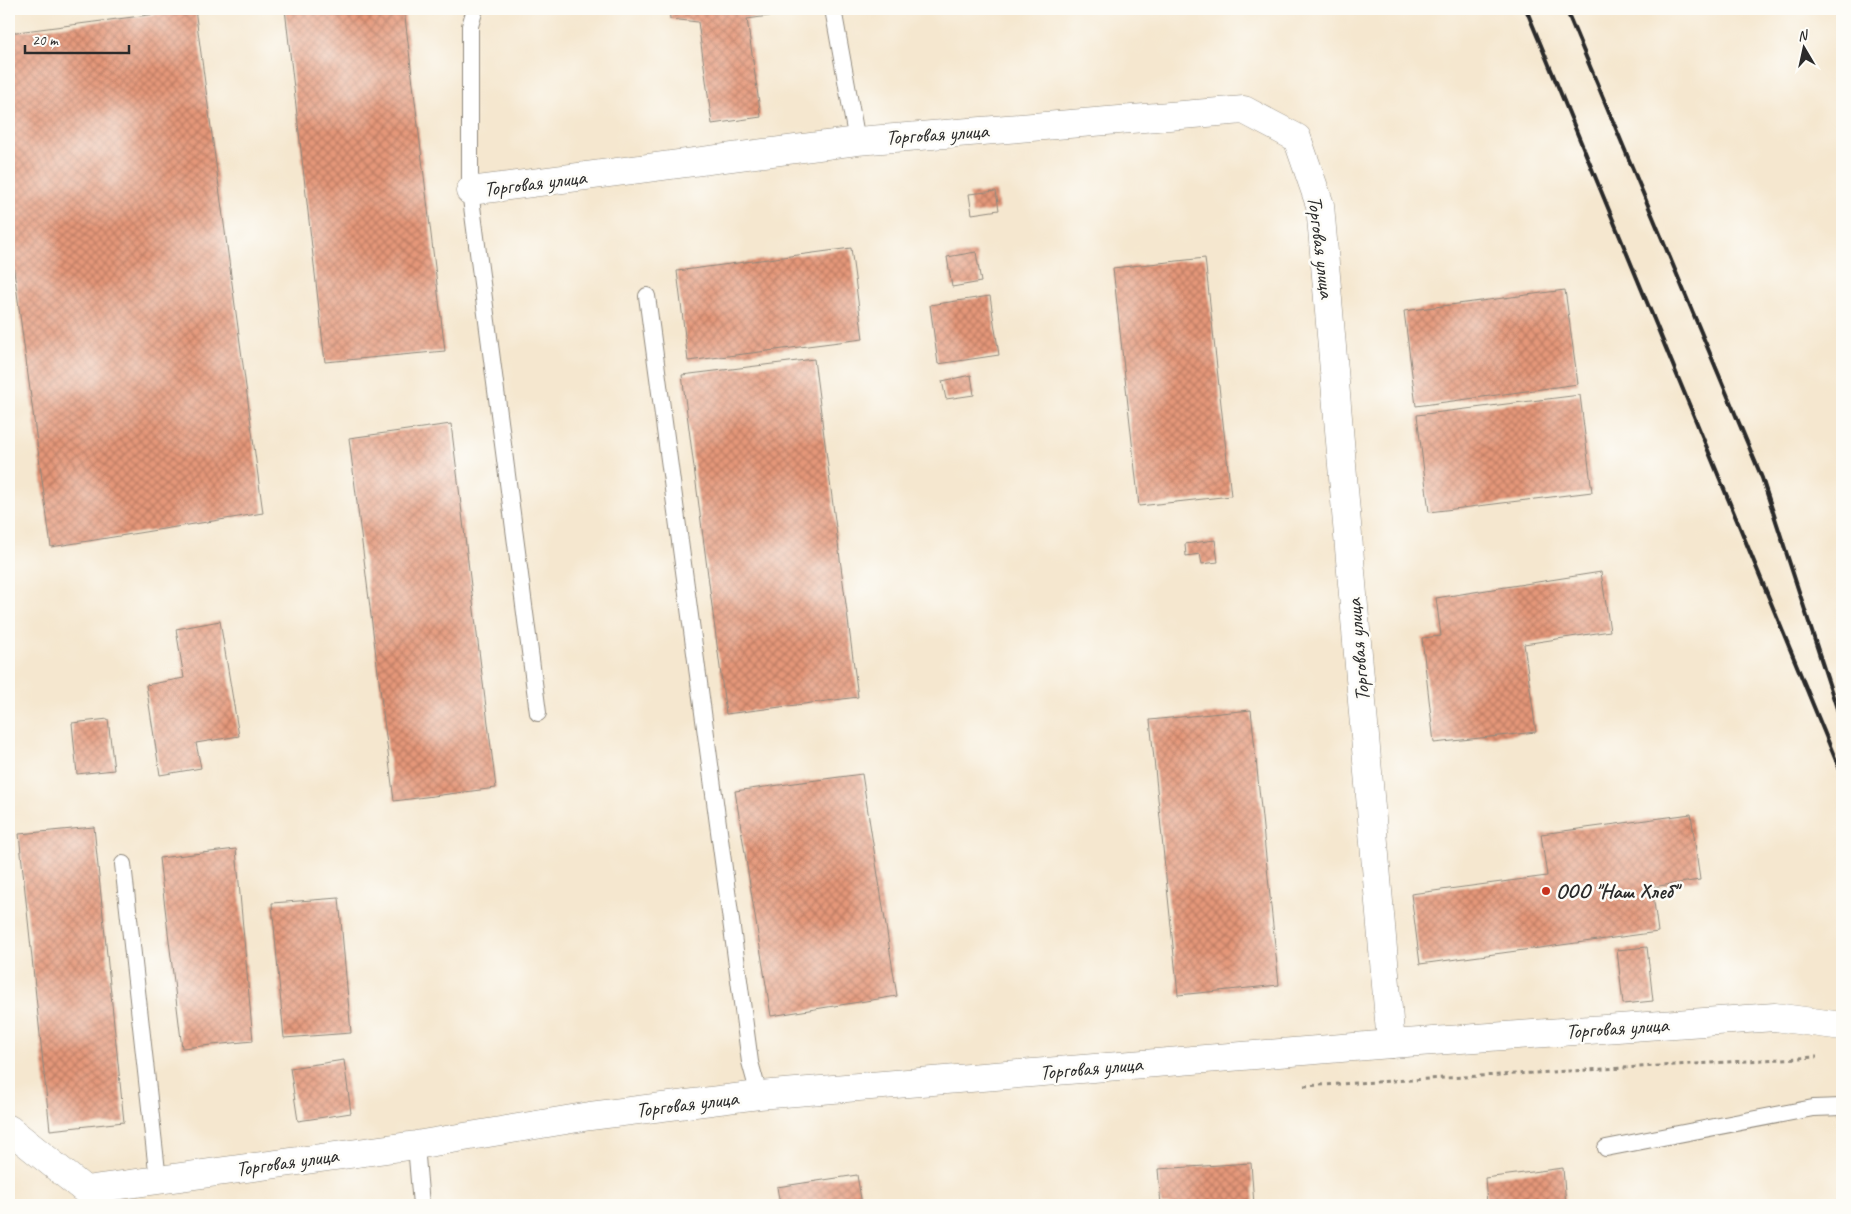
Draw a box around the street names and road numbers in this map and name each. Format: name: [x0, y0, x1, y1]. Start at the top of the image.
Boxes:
street label: Торговая улица: [885, 117, 991, 151]
street label: Торговая улица: [482, 164, 589, 202]
street label: Торговая улица: [1302, 194, 1340, 301]
street label: Торговая улица: [1340, 596, 1375, 702]
street label: Торговая улица: [1565, 1011, 1671, 1045]
street label: Торговая улица: [1039, 1050, 1145, 1085]
street label: Торговая улица: [634, 1085, 741, 1123]
street label: Торговая улица: [234, 1142, 342, 1182]

